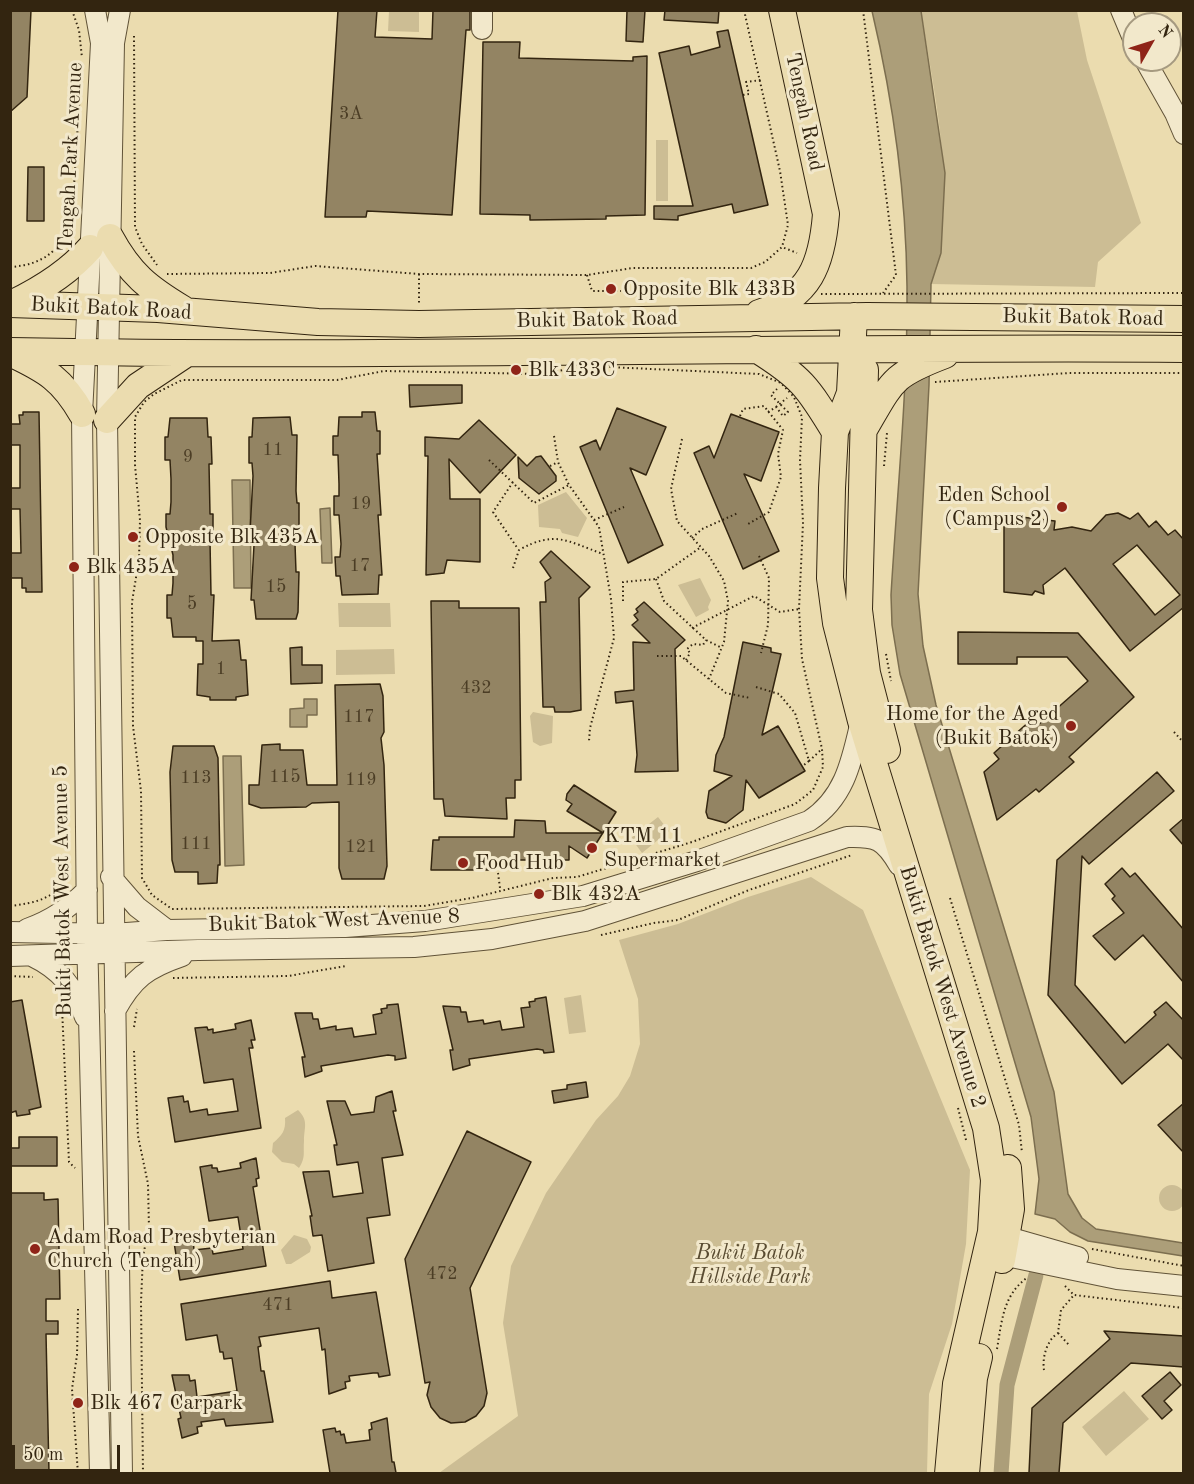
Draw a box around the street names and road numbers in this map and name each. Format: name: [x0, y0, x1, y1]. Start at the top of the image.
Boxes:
street label: Tengah Road: [779, 51, 829, 173]
street label: Tengah Park Avenue: [53, 62, 89, 252]
street label: Bukit Batok Road: [30, 292, 192, 326]
street label: Bukit Batok Road: [1002, 304, 1164, 332]
street label: Bukit Batok Road: [516, 306, 678, 334]
street label: Bukit Batok West Avenue 5: [48, 765, 78, 1017]
street label: Bukit Batok West Avenue 2: [893, 863, 991, 1111]
street label: Bukit Batok West Avenue 8: [208, 904, 460, 938]

